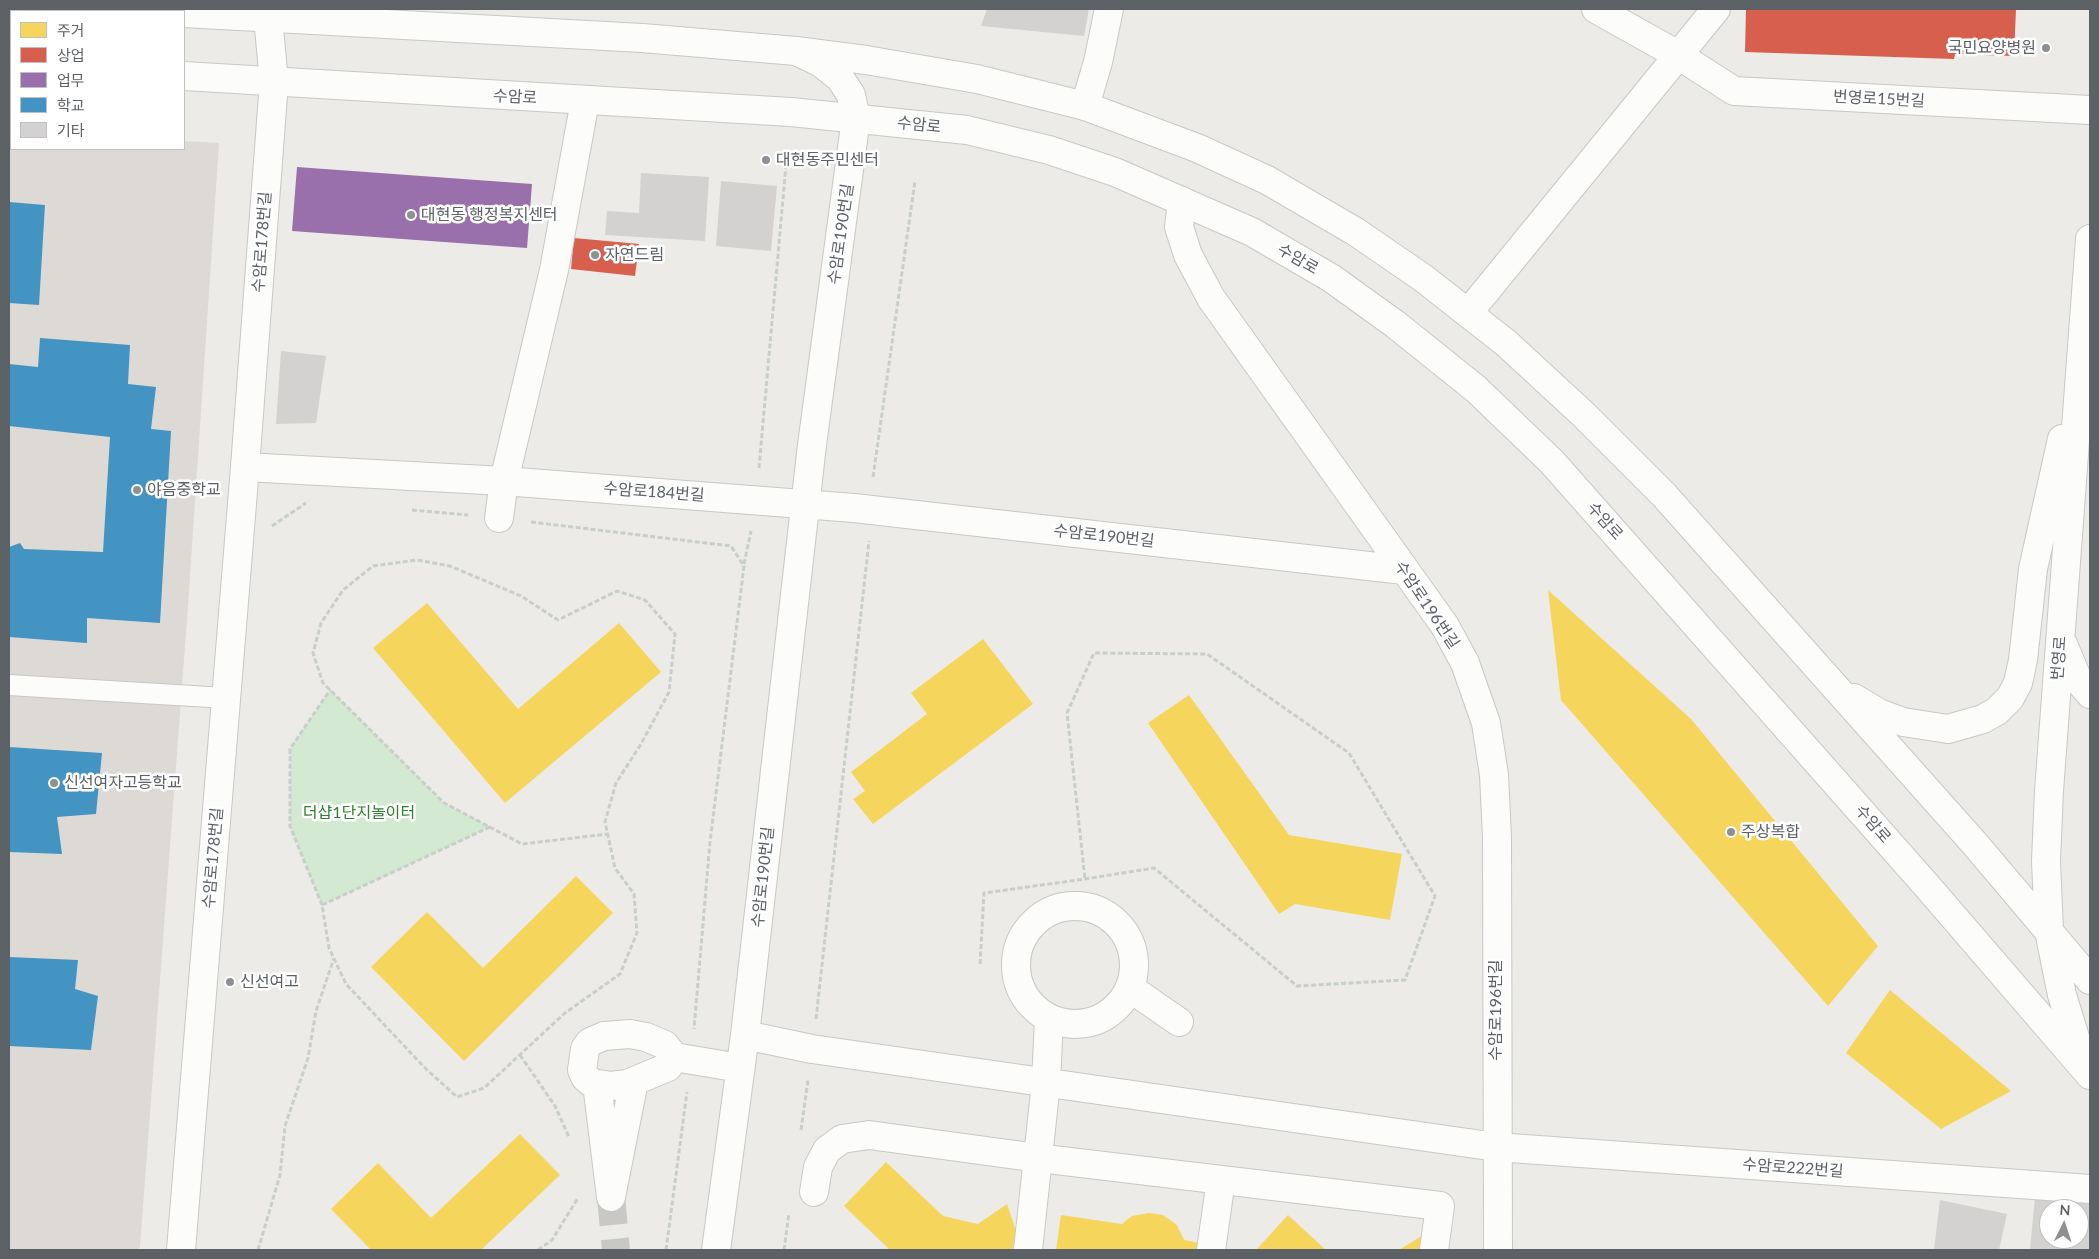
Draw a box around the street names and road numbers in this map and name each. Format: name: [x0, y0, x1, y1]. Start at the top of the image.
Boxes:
street label: 수암로: [492, 86, 538, 108]
street label: 번영로15번길: [1832, 87, 1926, 111]
street label: 수암로: [896, 113, 942, 137]
street label: 수암로190번길: [824, 182, 858, 286]
street label: 수암로178번길: [249, 191, 275, 293]
street label: 수암로: [1274, 240, 1322, 278]
street label: 수암로184번길: [603, 479, 705, 505]
street label: 수암로: [1583, 498, 1627, 544]
street label: 수암로190번길: [1053, 521, 1155, 551]
street label: 수암로196번길: [1391, 558, 1463, 652]
street label: 번영로: [2048, 635, 2070, 681]
street label: 수암로: [1851, 801, 1895, 847]
street label: 수암로178번길: [199, 807, 227, 909]
street label: 수암로190번길: [748, 826, 778, 928]
street label: 수암로196번길: [1486, 959, 1506, 1061]
street label: 수암로222번길: [1742, 1155, 1844, 1181]

